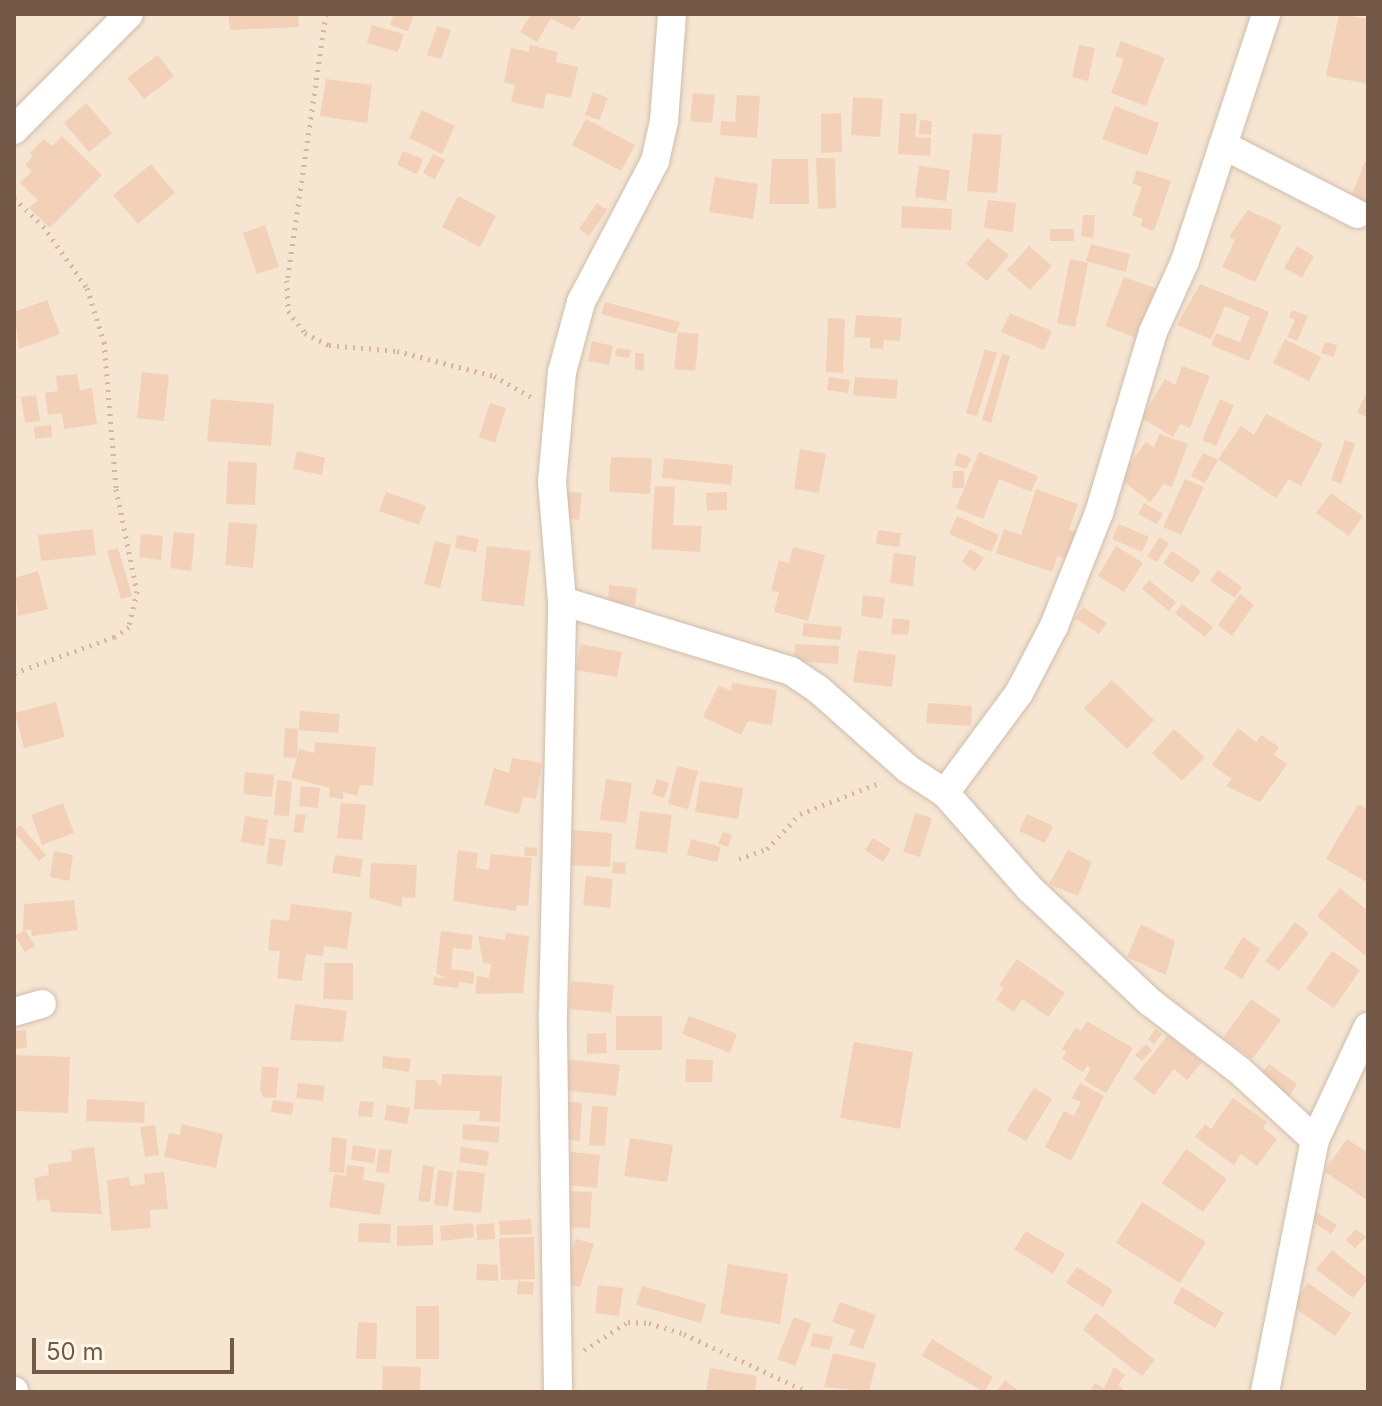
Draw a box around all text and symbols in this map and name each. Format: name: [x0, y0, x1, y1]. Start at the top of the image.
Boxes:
scale bar: [36, 1322, 238, 1372]
text: 50 m: [46, 1337, 104, 1366]

